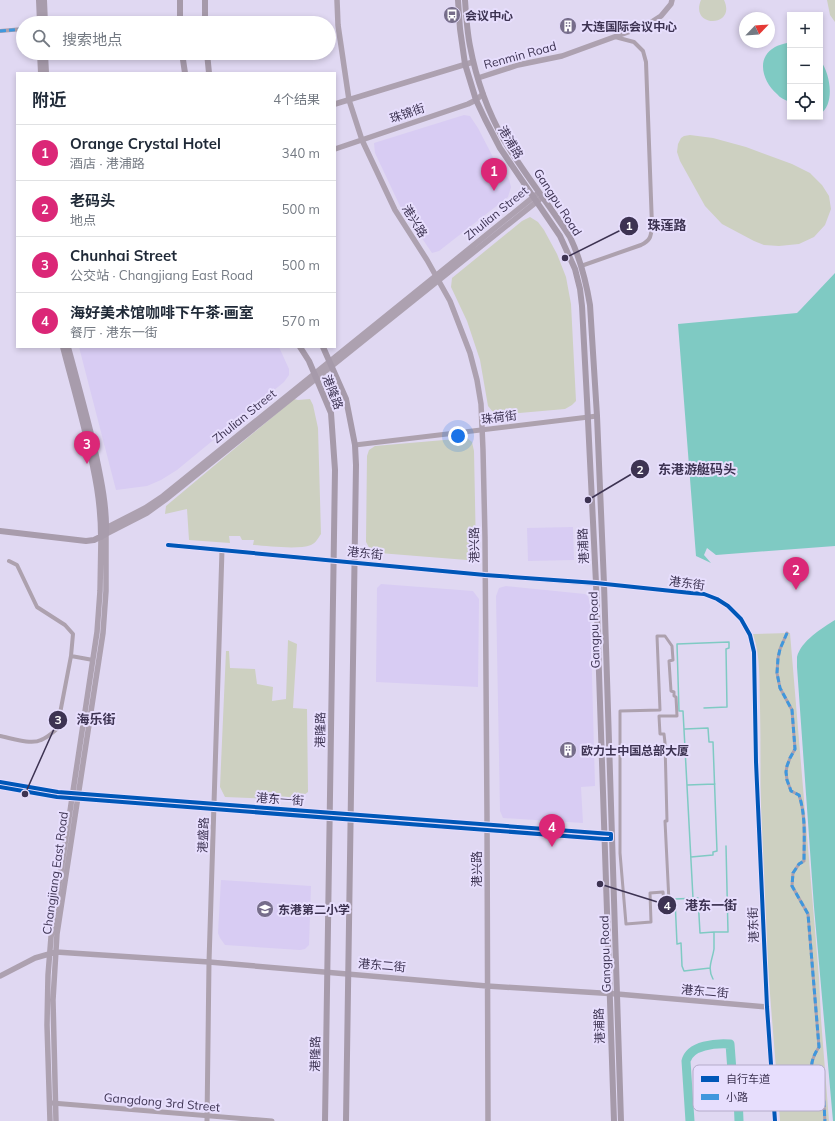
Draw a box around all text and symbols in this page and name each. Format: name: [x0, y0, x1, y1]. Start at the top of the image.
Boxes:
bus stop icon: 会议中心: [442, 5, 462, 25]
place label: 会议中心: [465, 8, 513, 23]
north arrow: [739, 12, 775, 48]
map controls: [787, 12, 823, 120]
button: +: [787, 12, 823, 48]
search box: [16, 16, 336, 60]
building icon: 大连国际会议中心: [558, 16, 578, 36]
place label: 大连国际会议中心: [581, 19, 677, 34]
icon: search: [30, 27, 52, 49]
text: 搜索地点: [62, 30, 122, 49]
street label: Renmin Road: [482, 38, 558, 72]
button: −: [787, 48, 823, 84]
button: locate: [787, 84, 823, 120]
text: 附近: [32, 89, 66, 110]
text: 4个结果: [273, 91, 320, 107]
street label: 珠锦街: [388, 100, 426, 126]
street label: 港浦路: [495, 123, 527, 161]
text: Orange Crystal Hotel: [70, 134, 221, 153]
text: 1: [41, 145, 49, 161]
text: 340 m: [282, 145, 320, 161]
text: 酒店 · 港浦路: [70, 155, 145, 171]
pin: 1: [481, 158, 507, 191]
street label: Gangpu Road: [531, 166, 585, 238]
street label: Zhulian Street: [461, 183, 531, 243]
text: 老码头: [70, 191, 115, 210]
text: 2: [41, 201, 49, 217]
text: 500 m: [282, 201, 320, 217]
street label: 港兴路: [399, 202, 431, 240]
text: 地点: [70, 212, 96, 228]
callout: 珠莲路: [619, 213, 694, 238]
text: 珠莲路: [647, 217, 687, 233]
text: 1: [625, 218, 633, 233]
text: Chunhai Street: [70, 246, 177, 265]
text: 3: [41, 257, 49, 273]
text: 500 m: [282, 257, 320, 273]
text: 公交站 · Changjiang East Road: [70, 267, 253, 283]
text: 海好美术馆咖啡下午茶·画室: [70, 303, 254, 322]
text: 4: [41, 313, 49, 329]
text: 570 m: [282, 313, 320, 329]
text: 餐厅 · 港东一街: [70, 324, 158, 340]
street label: 港隆路: [320, 373, 346, 411]
street label: Zhulian Street: [209, 386, 279, 446]
street label: 珠荷街: [480, 407, 518, 427]
your location: [448, 426, 468, 446]
pin: 3: [74, 431, 100, 464]
callout: 东港游艇码头: [630, 457, 744, 482]
text: 东港游艇码头: [658, 461, 736, 477]
text: 2: [636, 462, 644, 477]
street label: 港兴路: [466, 527, 482, 563]
street label: 港浦路: [575, 528, 591, 564]
street label: 港东街: [346, 544, 384, 562]
pin: 2: [783, 557, 809, 590]
street label: 港东街: [668, 573, 706, 593]
street label: Gangpu Road: [585, 591, 603, 669]
callout: 海乐街: [48, 707, 123, 732]
text: 海乐街: [76, 711, 116, 727]
text: 3: [54, 712, 62, 727]
street label: 港隆路: [312, 712, 328, 748]
building icon: 欧力士中国总部大厦: [558, 740, 578, 760]
place label: 欧力士中国总部大厦: [581, 743, 689, 758]
street label: 港东一街: [256, 790, 304, 808]
street label: Changjiang East Road: [39, 811, 71, 935]
pin: 4: [539, 814, 565, 847]
street label: 港盛路: [195, 817, 211, 853]
street label: 港兴路: [469, 851, 484, 887]
callout: 港东一街: [657, 893, 745, 918]
text: 港东一街: [685, 897, 737, 913]
text: 4: [663, 898, 671, 913]
school or university icon: 东港第二小学: [255, 899, 275, 919]
place label: 东港第二小学: [278, 902, 350, 917]
street label: 港东街: [745, 907, 761, 943]
street label: Gangpu Road: [596, 915, 614, 993]
street label: 港东二街: [357, 955, 407, 975]
street label: 港东二街: [680, 981, 730, 1001]
street label: 港浦路: [591, 1008, 607, 1044]
street label: 港隆路: [307, 1036, 323, 1072]
legend: [693, 1065, 825, 1111]
text: 自行车道: [726, 1072, 770, 1086]
street label: Gangdong 3rd Street: [103, 1089, 221, 1115]
text: 小路: [726, 1090, 748, 1104]

